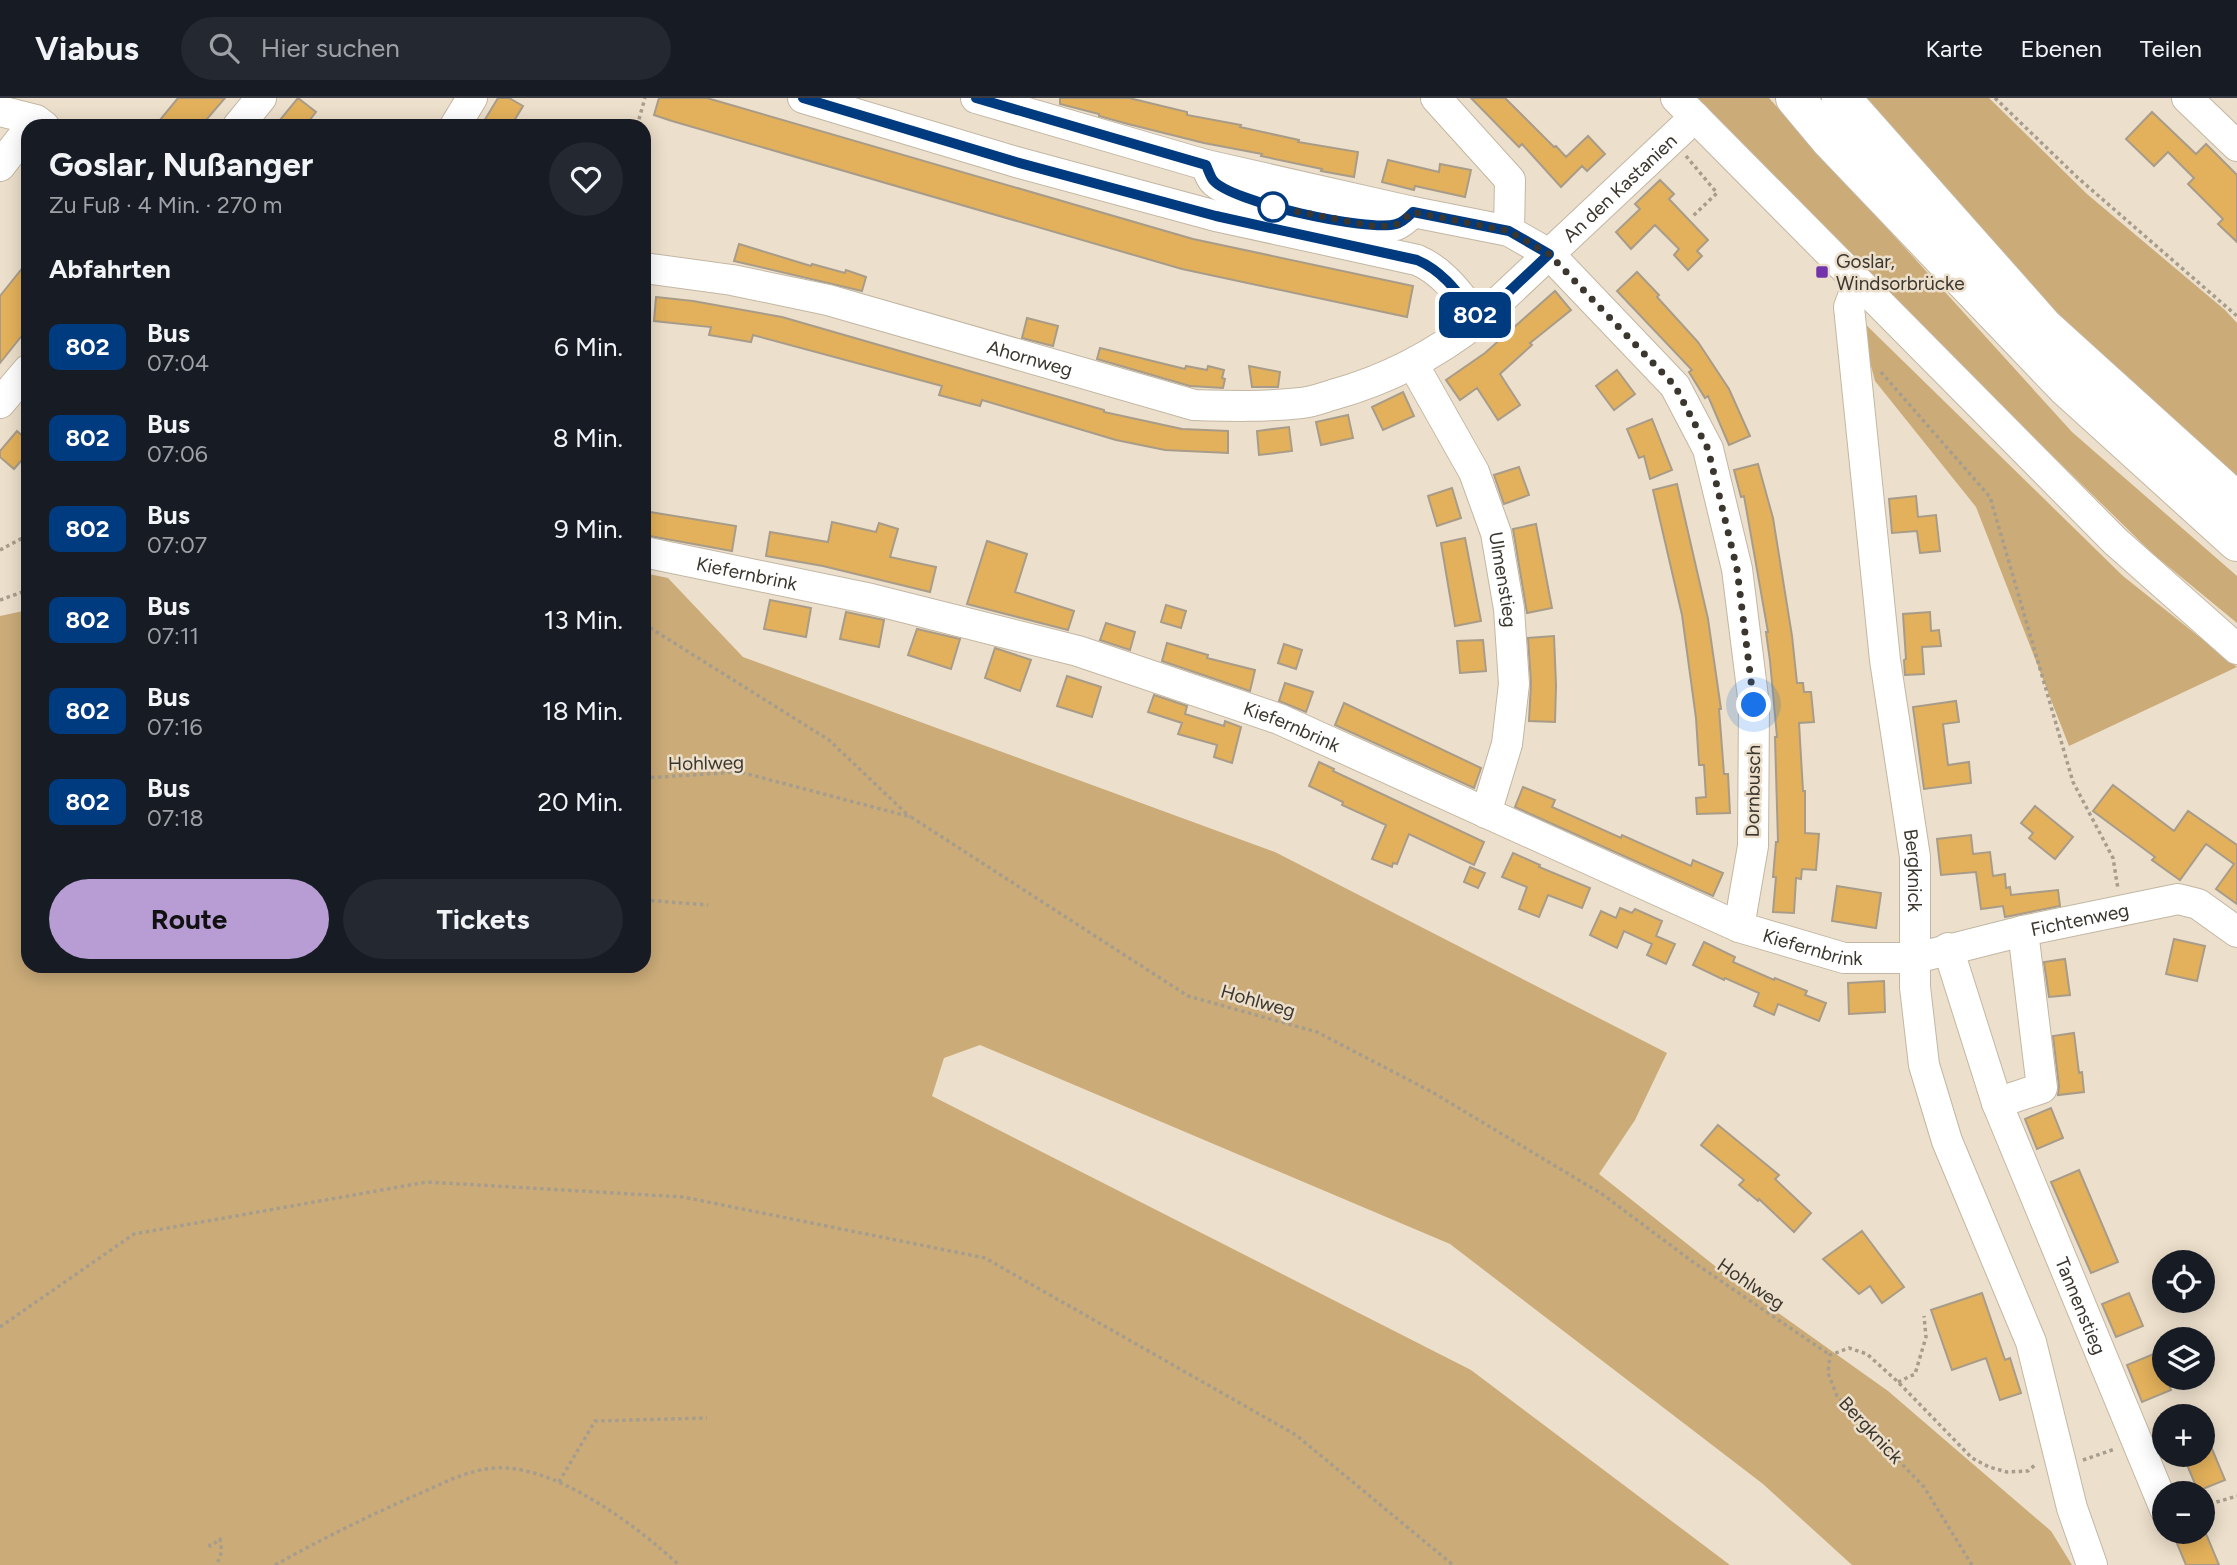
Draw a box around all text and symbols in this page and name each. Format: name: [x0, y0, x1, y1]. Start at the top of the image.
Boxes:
search box: [181, 17, 671, 80]
text: Viabus: [35, 29, 139, 68]
icon: search: [205, 29, 243, 67]
text: Hier suchen: [261, 32, 400, 64]
text: Karte: [1926, 34, 1983, 63]
text: Ebenen: [2021, 34, 2102, 63]
text: Teilen: [2140, 34, 2202, 63]
street label: An den Kastanien: [1558, 129, 1681, 247]
button: heart: [549, 142, 623, 216]
text: Goslar, Nußanger: [49, 145, 313, 184]
text: Zu Fuß · 4 Min. · 270 m: [49, 191, 282, 219]
unlabelled marker: [1258, 192, 1288, 222]
place label: Goslar, Windsorbrücke: [1836, 250, 1965, 295]
text: Abfahrten: [49, 253, 171, 285]
marker: Goslar, Windsorbrücke: [1814, 264, 1830, 280]
line badge: 802: [1435, 292, 1515, 338]
text: 802: [1453, 300, 1497, 329]
text: Bus: [147, 317, 190, 349]
text: 6 Min.: [554, 331, 623, 363]
text: 802: [65, 332, 110, 361]
street label: Ahornweg: [985, 335, 1075, 381]
text: 07:04: [147, 349, 209, 377]
text: Bus: [147, 408, 190, 440]
text: 8 Min.: [553, 422, 623, 454]
text: 802: [65, 423, 110, 452]
text: 07:06: [147, 440, 208, 468]
text: Bus: [147, 499, 190, 531]
text: 9 Min.: [554, 513, 623, 545]
text: 802: [65, 514, 110, 543]
street label: Ulmenstieg: [1484, 530, 1522, 628]
text: 07:07: [147, 531, 207, 559]
street label: Kiefernbrink: [694, 552, 800, 595]
text: Bus: [147, 590, 190, 622]
text: 13 Min.: [544, 604, 623, 636]
text: 802: [65, 605, 110, 634]
text: 07:11: [147, 622, 199, 650]
text: Bus: [147, 681, 190, 713]
your location: [1736, 687, 1771, 722]
text: 18 Min.: [542, 695, 623, 727]
text: 802: [65, 696, 110, 725]
street label: Kiefernbrink: [1241, 696, 1344, 757]
text: 07:16: [147, 713, 202, 741]
street label: Dornbusch: [1741, 745, 1765, 837]
street label: Hohlweg: [668, 751, 744, 775]
text: Bus: [147, 772, 190, 804]
text: 20 Min.: [537, 786, 623, 818]
text: 802: [65, 787, 110, 816]
text: 07:18: [147, 804, 204, 832]
street label: Bergknick: [1899, 827, 1927, 913]
button: Route: [49, 879, 329, 959]
button: Tickets: [343, 879, 623, 959]
street label: Fichtenweg: [2028, 898, 2131, 941]
street label: Kiefernbrink: [1760, 923, 1863, 970]
street label: Hohlweg: [1218, 979, 1298, 1023]
map controls: [2152, 1250, 2215, 1544]
button: locate: [2152, 1250, 2215, 1313]
street label: Hohlweg: [1713, 1253, 1789, 1315]
street label: Tannenstieg: [2051, 1254, 2111, 1358]
button: layers: [2152, 1327, 2215, 1390]
street label: Bergknick: [1834, 1392, 1908, 1469]
button: +: [2152, 1404, 2215, 1467]
button: −: [2152, 1481, 2215, 1544]

